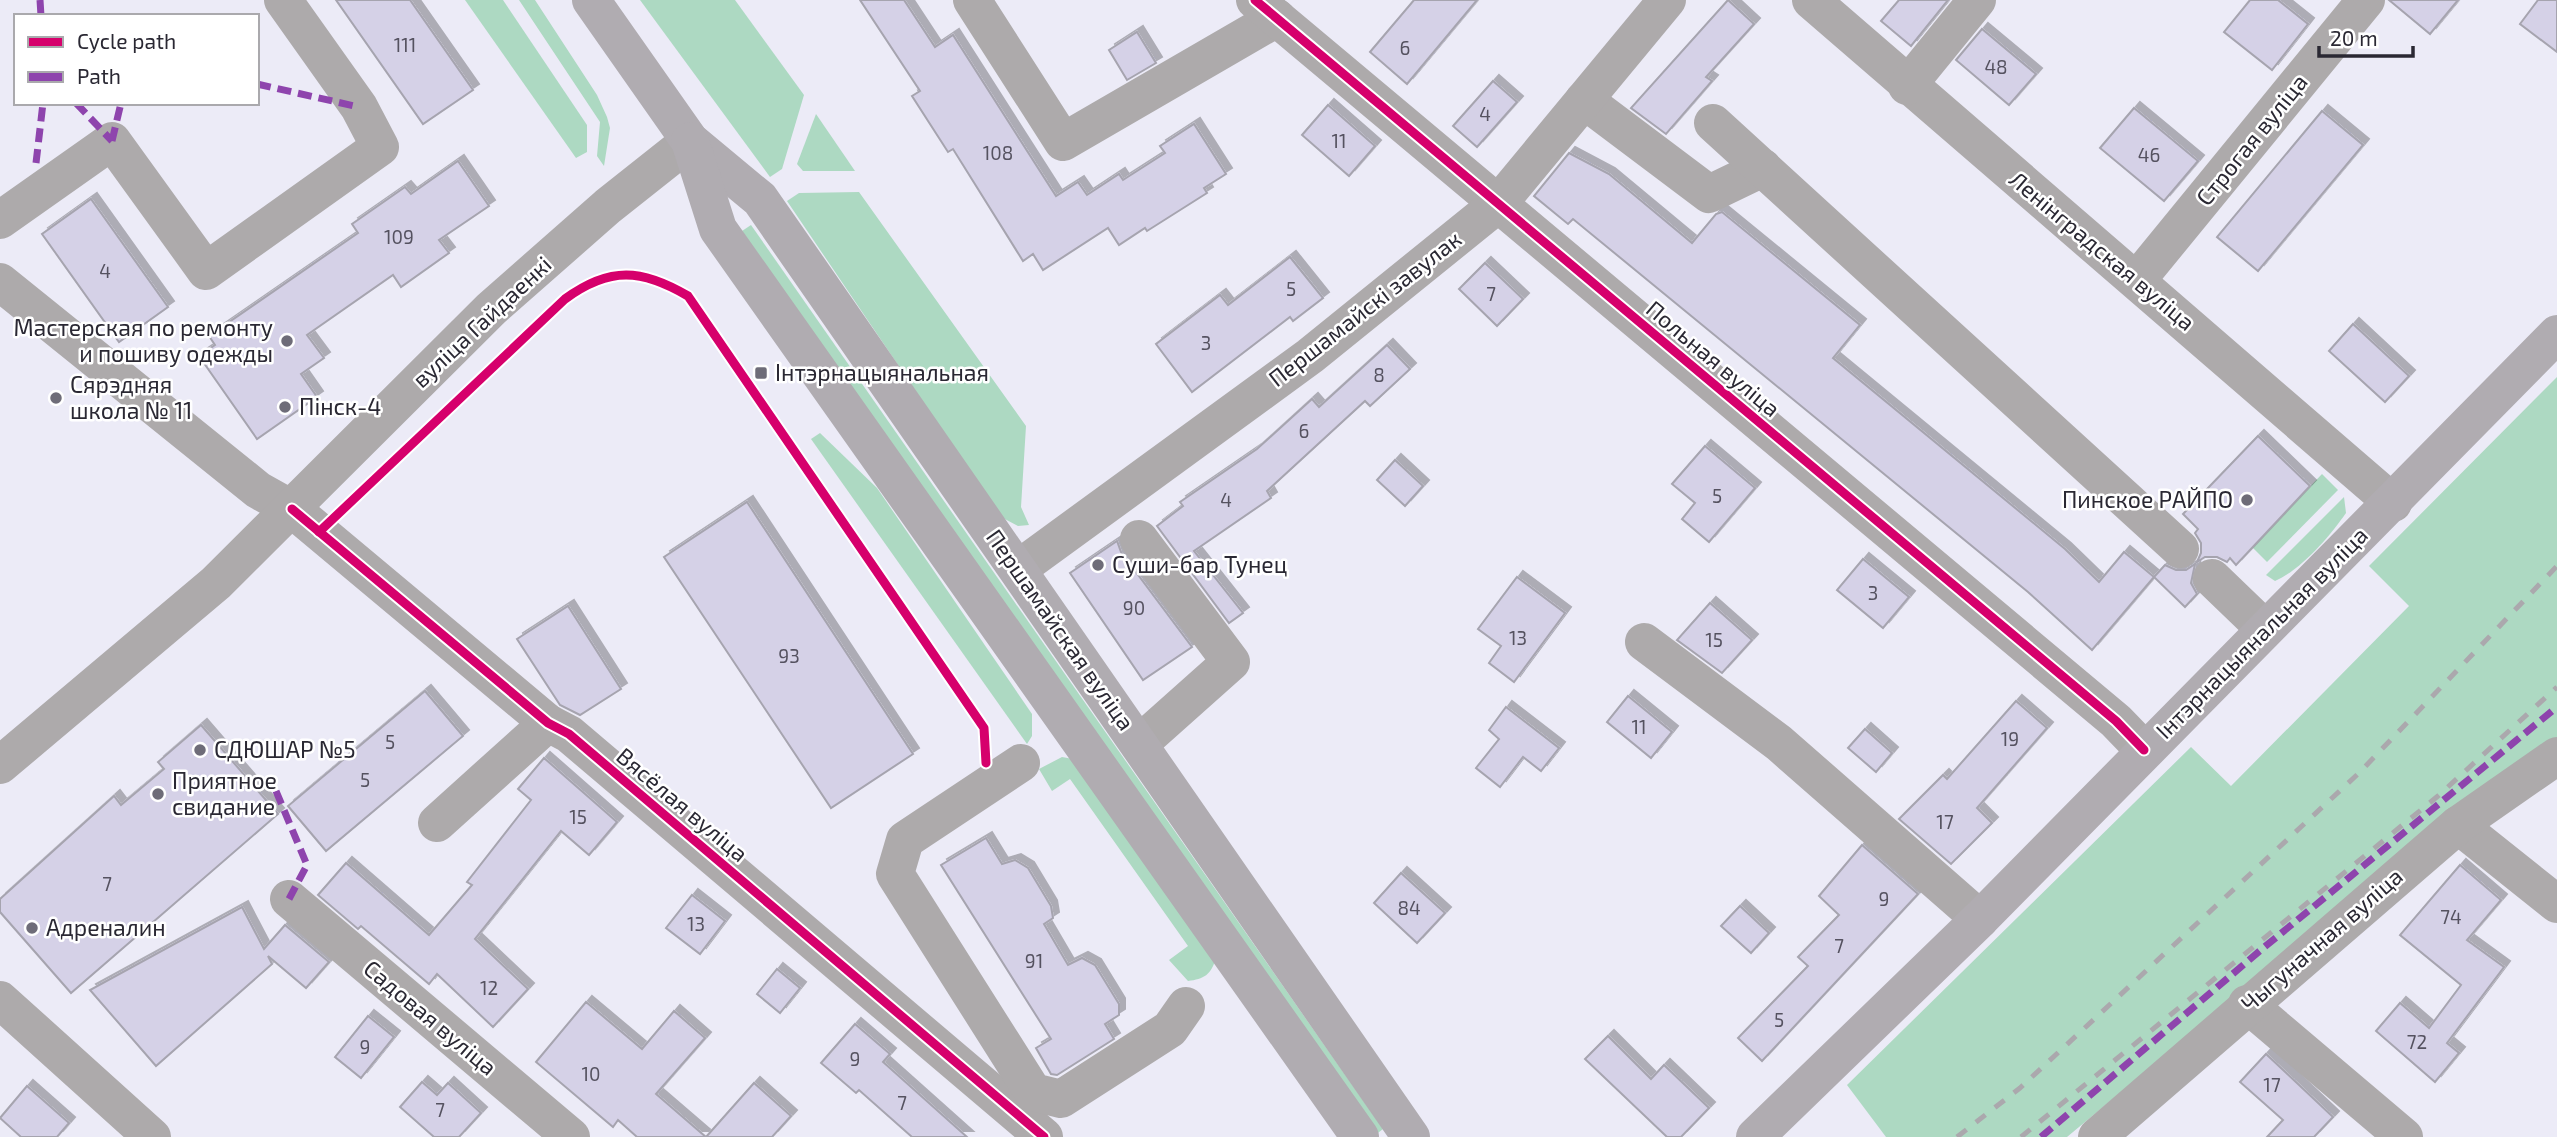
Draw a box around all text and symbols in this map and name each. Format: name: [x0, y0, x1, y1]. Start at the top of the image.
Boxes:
legend: [14, 14, 259, 105]
scale bar: [2319, 14, 2414, 58]
text: 20 m: [2330, 25, 2378, 50]
text: Cycle path: [77, 28, 176, 53]
house number: 111: [394, 33, 416, 56]
house number: 6: [1400, 36, 1410, 59]
house number: 48: [1984, 55, 2008, 78]
text: Path: [77, 63, 121, 88]
street label: Строгая вуліца: [2190, 68, 2314, 211]
house number: 4: [1479, 102, 1491, 125]
house number: 11: [1331, 129, 1347, 152]
house number: 108: [983, 141, 1013, 164]
house number: 46: [2138, 143, 2160, 166]
street label: Ленінградская вуліца: [2004, 165, 2201, 337]
street label: Першамайскі завулак: [1263, 224, 1467, 393]
house number: 109: [384, 225, 414, 248]
street label: вуліца Гайдаенкі: [406, 250, 557, 394]
house number: 4: [99, 259, 111, 282]
house number: 5: [1286, 277, 1296, 300]
house number: 7: [1486, 282, 1496, 305]
street label: Польная вуліца: [1640, 294, 1786, 423]
place label: Мастерская по ремонту и пошиву одежды: [13, 313, 273, 368]
house number: 3: [1201, 331, 1211, 354]
marker: Мастерская по ремонту и пошиву одежды: [279, 333, 295, 349]
place label: Інтэрнацыянальная: [775, 358, 989, 386]
house number: 8: [1373, 363, 1385, 386]
marker: Інтэрнацыянальная: [753, 365, 769, 381]
place label: Сярэдняя школа № 11: [70, 370, 192, 424]
marker: Сярэдняя школа № 11: [48, 390, 64, 406]
place label: Пінск-4: [299, 392, 381, 420]
marker: Пінск-4: [277, 399, 293, 415]
house number: 6: [1299, 419, 1309, 442]
house number: 5: [1712, 484, 1722, 507]
place label: Пинское РАЙПО: [2062, 485, 2233, 513]
house number: 4: [1220, 488, 1232, 511]
marker: Пинское РАЙПО: [2239, 492, 2255, 508]
street label: Інтэрнацыянальная вуліца: [2149, 520, 2374, 745]
street label: Першамайская вуліца: [980, 524, 1141, 736]
place label: Суши-бар Тунец: [1112, 550, 1287, 579]
marker: Суши-бар Тунец: [1090, 557, 1106, 573]
house number: 3: [1868, 581, 1878, 604]
house number: 90: [1123, 596, 1145, 619]
house number: 13: [1509, 626, 1527, 649]
house number: 15: [1705, 628, 1723, 651]
house number: 93: [778, 644, 800, 667]
house number: 11: [1631, 715, 1647, 738]
house number: 19: [2001, 727, 2019, 750]
house number: 5: [385, 730, 395, 753]
place label: СДЮШАР №5: [214, 735, 356, 763]
street label: Вясёлая вуліца: [611, 741, 754, 868]
marker: СДЮШАР №5: [192, 742, 208, 758]
place label: Приятное свидание: [172, 766, 277, 820]
house number: 5: [360, 768, 370, 791]
marker: Приятное свидание: [150, 786, 166, 802]
house number: 15: [569, 805, 587, 828]
house number: 17: [1936, 810, 1954, 833]
street label: Чыгуначная вуліца: [2235, 861, 2409, 1018]
house number: 7: [102, 872, 112, 895]
house number: 9: [1879, 887, 1889, 910]
house number: 84: [1397, 896, 1421, 919]
house number: 74: [2440, 905, 2462, 928]
house number: 13: [687, 912, 705, 935]
place label: Адреналин: [46, 913, 166, 941]
marker: Адреналин: [24, 920, 40, 936]
house number: 7: [1834, 934, 1844, 957]
house number: 91: [1025, 949, 1043, 972]
street label: Садовая вуліца: [358, 954, 503, 1082]
house number: 12: [480, 976, 498, 999]
house number: 5: [1774, 1008, 1784, 1031]
house number: 72: [2407, 1030, 2427, 1053]
house number: 9: [360, 1035, 370, 1058]
house number: 9: [850, 1047, 860, 1070]
house number: 10: [581, 1062, 601, 1085]
house number: 17: [2263, 1073, 2281, 1096]
house number: 7: [897, 1091, 907, 1114]
house number: 7: [435, 1098, 445, 1121]

